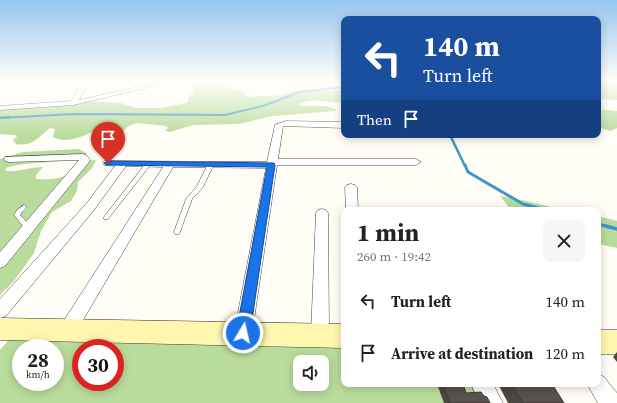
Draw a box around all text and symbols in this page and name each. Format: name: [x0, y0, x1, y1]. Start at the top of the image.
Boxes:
text: 140 m: [423, 27, 500, 65]
icon: left: [357, 32, 409, 84]
text: Turn left: [423, 63, 493, 88]
icon: arrive: [400, 108, 422, 130]
text: Then: [357, 109, 392, 130]
pin: [91, 122, 125, 163]
icon: arrive: [97, 128, 119, 150]
text: 1 min: [357, 216, 419, 249]
button: close: [543, 220, 585, 262]
text: 260 m · 19:42: [357, 248, 431, 265]
icon: left: [357, 290, 379, 312]
text: Turn left: [391, 291, 451, 312]
text: 140 m: [545, 291, 585, 312]
position arrow: [222, 312, 264, 354]
speed limit sign: 30: [72, 339, 124, 391]
icon: arrive: [357, 342, 379, 364]
text: Arrive at destination: [391, 343, 533, 364]
text: 120 m: [545, 343, 585, 364]
text: 28: [27, 346, 49, 374]
map controls: [293, 355, 329, 391]
button: sound: [293, 355, 329, 391]
text: km/h: [26, 368, 50, 381]

